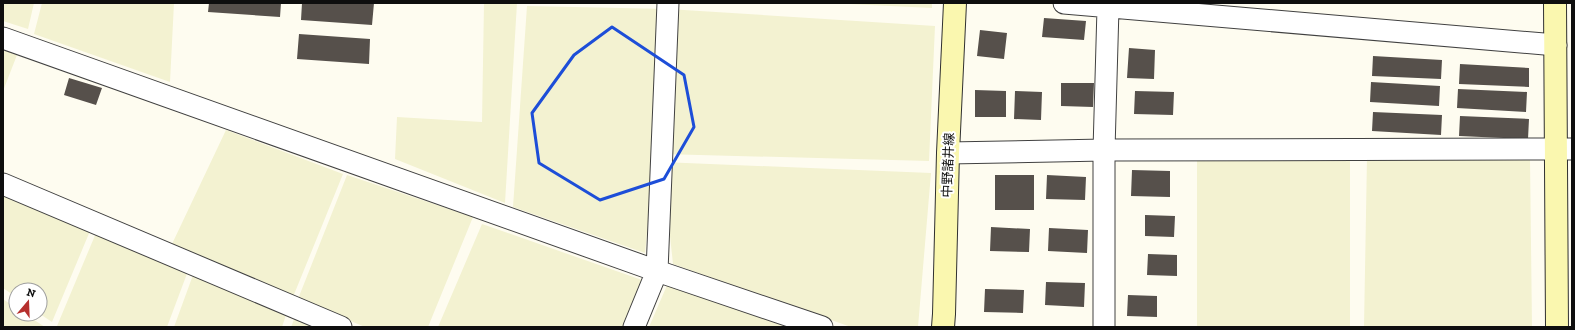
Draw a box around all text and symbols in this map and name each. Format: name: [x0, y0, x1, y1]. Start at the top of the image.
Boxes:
street label: 中野諸井線: [939, 132, 957, 198]
north arrow: [8, 282, 48, 322]
text: N: [25, 286, 38, 301]

